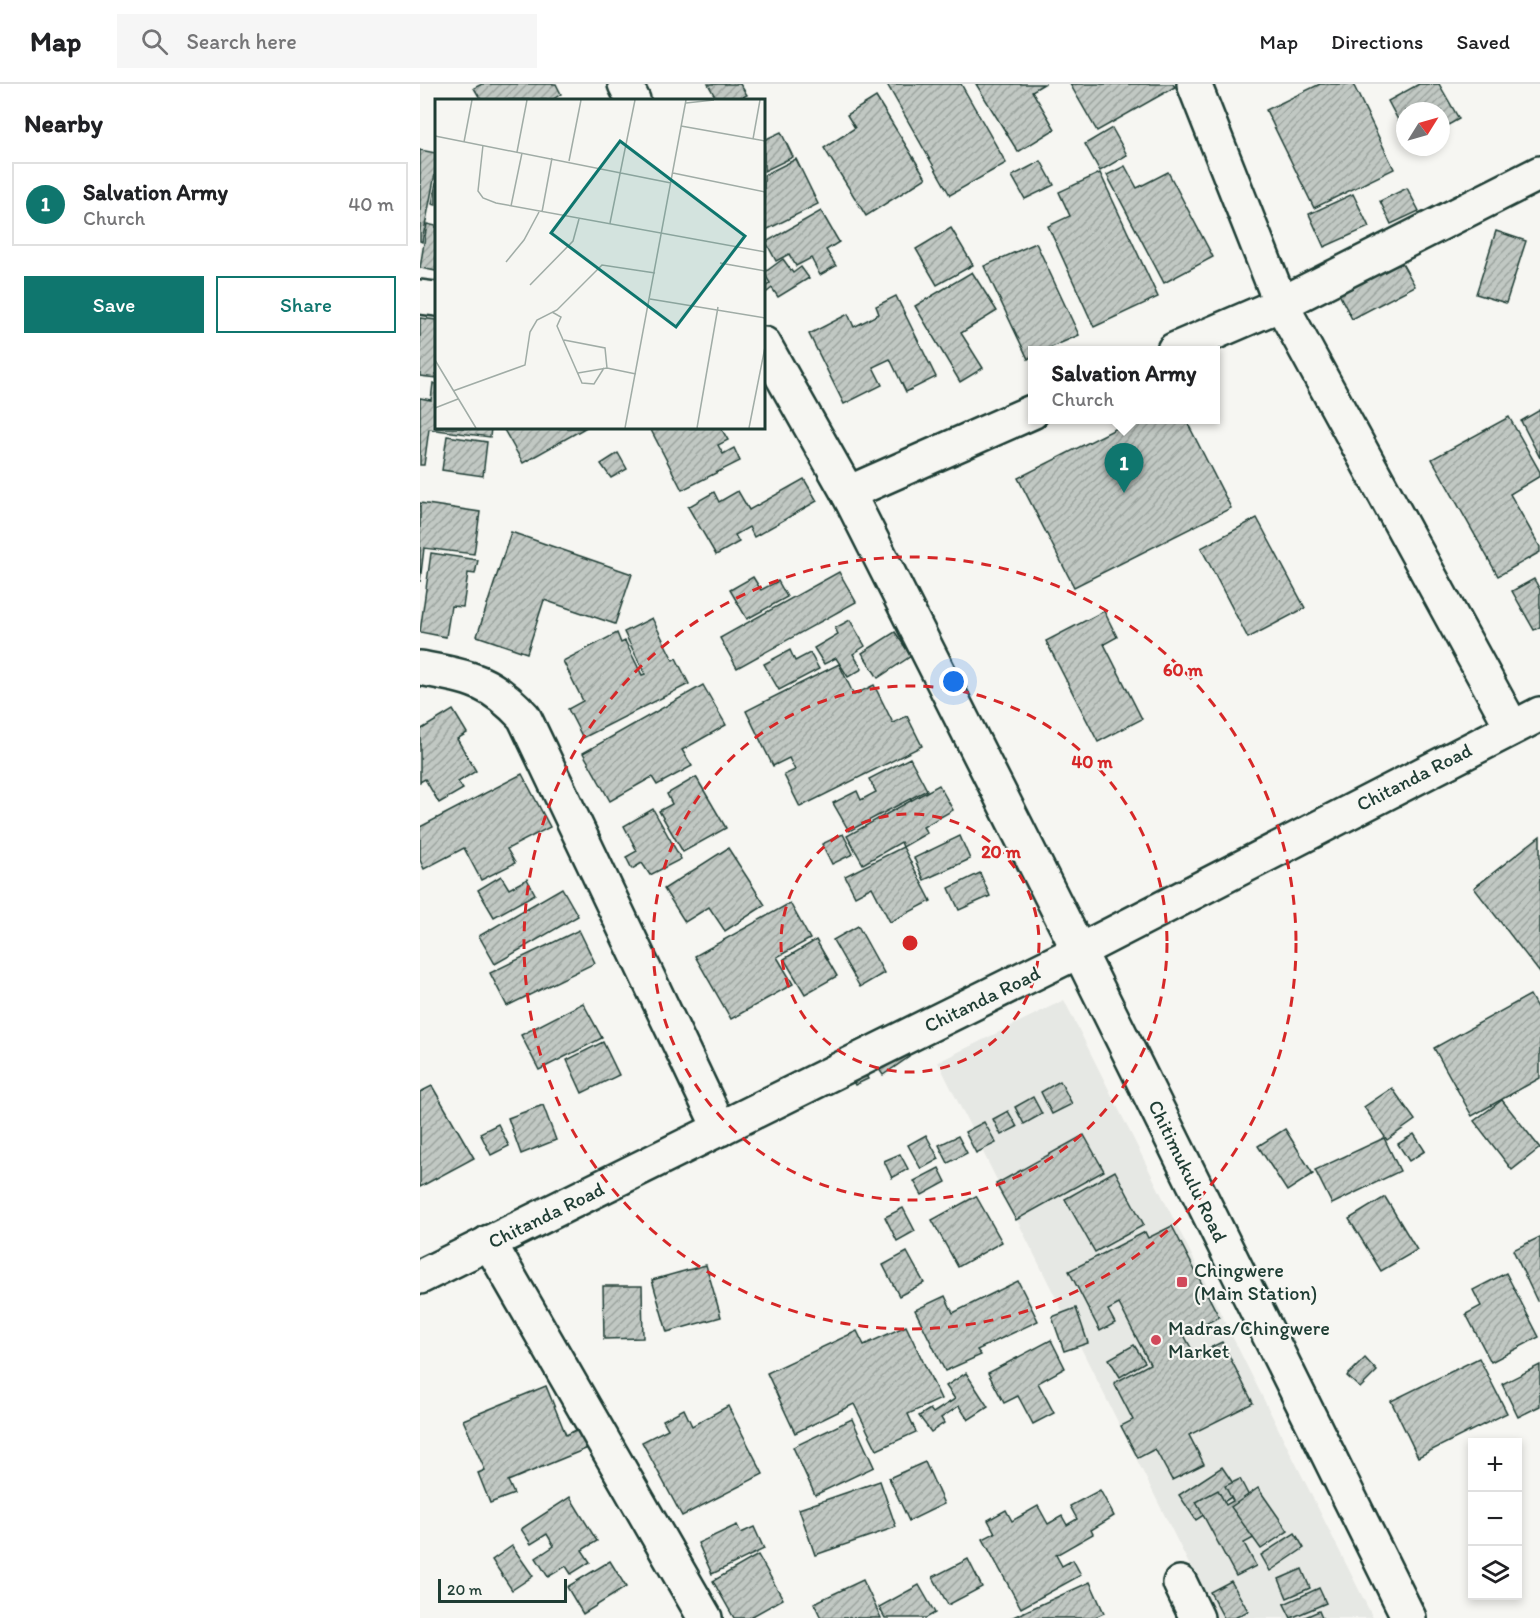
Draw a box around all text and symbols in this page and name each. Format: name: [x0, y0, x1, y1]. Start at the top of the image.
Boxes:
search box: [117, 14, 537, 68]
text: Map: [30, 24, 81, 58]
icon: search: [138, 25, 171, 58]
text: Search here: [186, 28, 297, 55]
text: Map: [1260, 29, 1298, 54]
text: Directions: [1331, 29, 1423, 54]
text: Saved: [1456, 29, 1510, 54]
inset map: [435, 99, 765, 429]
north arrow: [1396, 102, 1450, 156]
text: Nearby: [24, 107, 103, 139]
text: Salvation Army: [83, 179, 228, 206]
text: 1: [41, 192, 50, 216]
text: 40 m: [348, 192, 394, 216]
text: Church: [83, 206, 145, 230]
button: Save: [24, 276, 204, 333]
button: Share: [216, 276, 396, 333]
popup: [1028, 346, 1220, 424]
text: Salvation Army: [1052, 360, 1196, 387]
text: Church: [1052, 387, 1114, 411]
pin: 1: [1104, 444, 1144, 493]
text: 60 m: [1163, 659, 1204, 681]
your location: [939, 667, 968, 696]
street label: Chitanda Road: [1352, 738, 1476, 816]
text: 40 m: [1071, 751, 1113, 773]
text: 20 m: [981, 841, 1022, 863]
centre of rings: [900, 933, 920, 953]
street label: Chitanda Road: [920, 960, 1044, 1037]
street label: Chitimukulu Road: [1143, 1096, 1233, 1246]
street label: Chitanda Road: [484, 1176, 608, 1253]
place label: Chingwere (Main Station): [1194, 1258, 1317, 1305]
marker: Chingwere (Main Station): [1175, 1275, 1189, 1289]
place label: Madras/Chingwere Market: [1168, 1316, 1330, 1363]
marker: Madras/Chingwere Market: [1149, 1333, 1163, 1347]
map controls: [1468, 1438, 1522, 1600]
button: +: [1468, 1438, 1522, 1492]
button: −: [1468, 1492, 1522, 1546]
button: layers: [1468, 1546, 1522, 1600]
scale bar: [438, 1576, 567, 1604]
text: 20 m: [447, 1580, 482, 1599]

